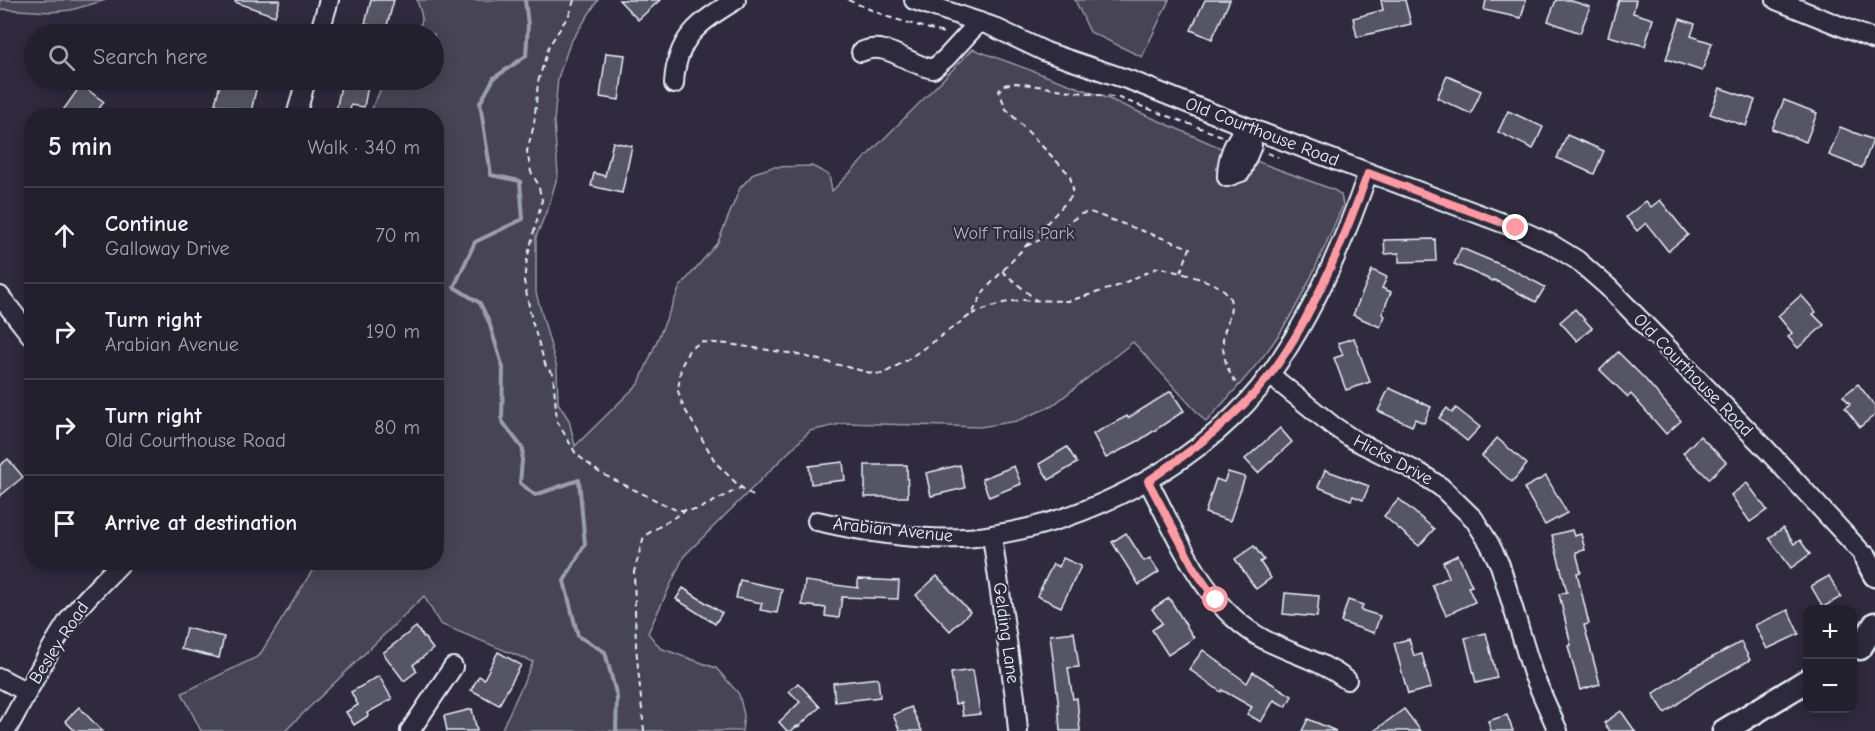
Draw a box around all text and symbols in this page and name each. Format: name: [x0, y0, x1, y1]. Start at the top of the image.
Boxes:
search box: [24, 24, 444, 90]
icon: search: [45, 41, 78, 74]
text: Search here: [93, 44, 208, 70]
street label: Old Courthouse Road: [1182, 93, 1342, 171]
text: 5 min: [48, 132, 112, 162]
text: Walk · 340 m: [308, 136, 420, 159]
text: Continue: [105, 211, 188, 237]
route end: [1502, 214, 1528, 240]
icon: ahead: [48, 219, 81, 252]
park label: Wolf Trails Park: [954, 223, 1075, 244]
text: 70 m: [375, 224, 420, 247]
text: Galloway Drive: [105, 237, 229, 260]
text: Turn right: [105, 307, 202, 333]
street label: Old Courthouse Road: [1629, 309, 1757, 441]
icon: right: [48, 315, 81, 348]
text: 190 m: [366, 320, 420, 343]
text: Arabian Avenue: [105, 333, 239, 356]
text: Turn right: [105, 403, 202, 429]
icon: right: [48, 411, 81, 444]
text: 80 m: [374, 416, 420, 439]
text: Old Courthouse Road: [105, 429, 286, 452]
street label: Hicks Drive: [1350, 430, 1436, 490]
icon: arrive: [48, 507, 81, 540]
text: Arrive at destination: [105, 510, 297, 536]
street label: Arabian Avenue: [832, 513, 954, 547]
street label: Gelding Lane: [989, 581, 1023, 685]
route start: [1202, 586, 1228, 612]
street label: Besley Road: [25, 598, 93, 688]
map controls: [1803, 605, 1857, 713]
button: +: [1803, 605, 1857, 659]
button: −: [1803, 659, 1857, 713]

